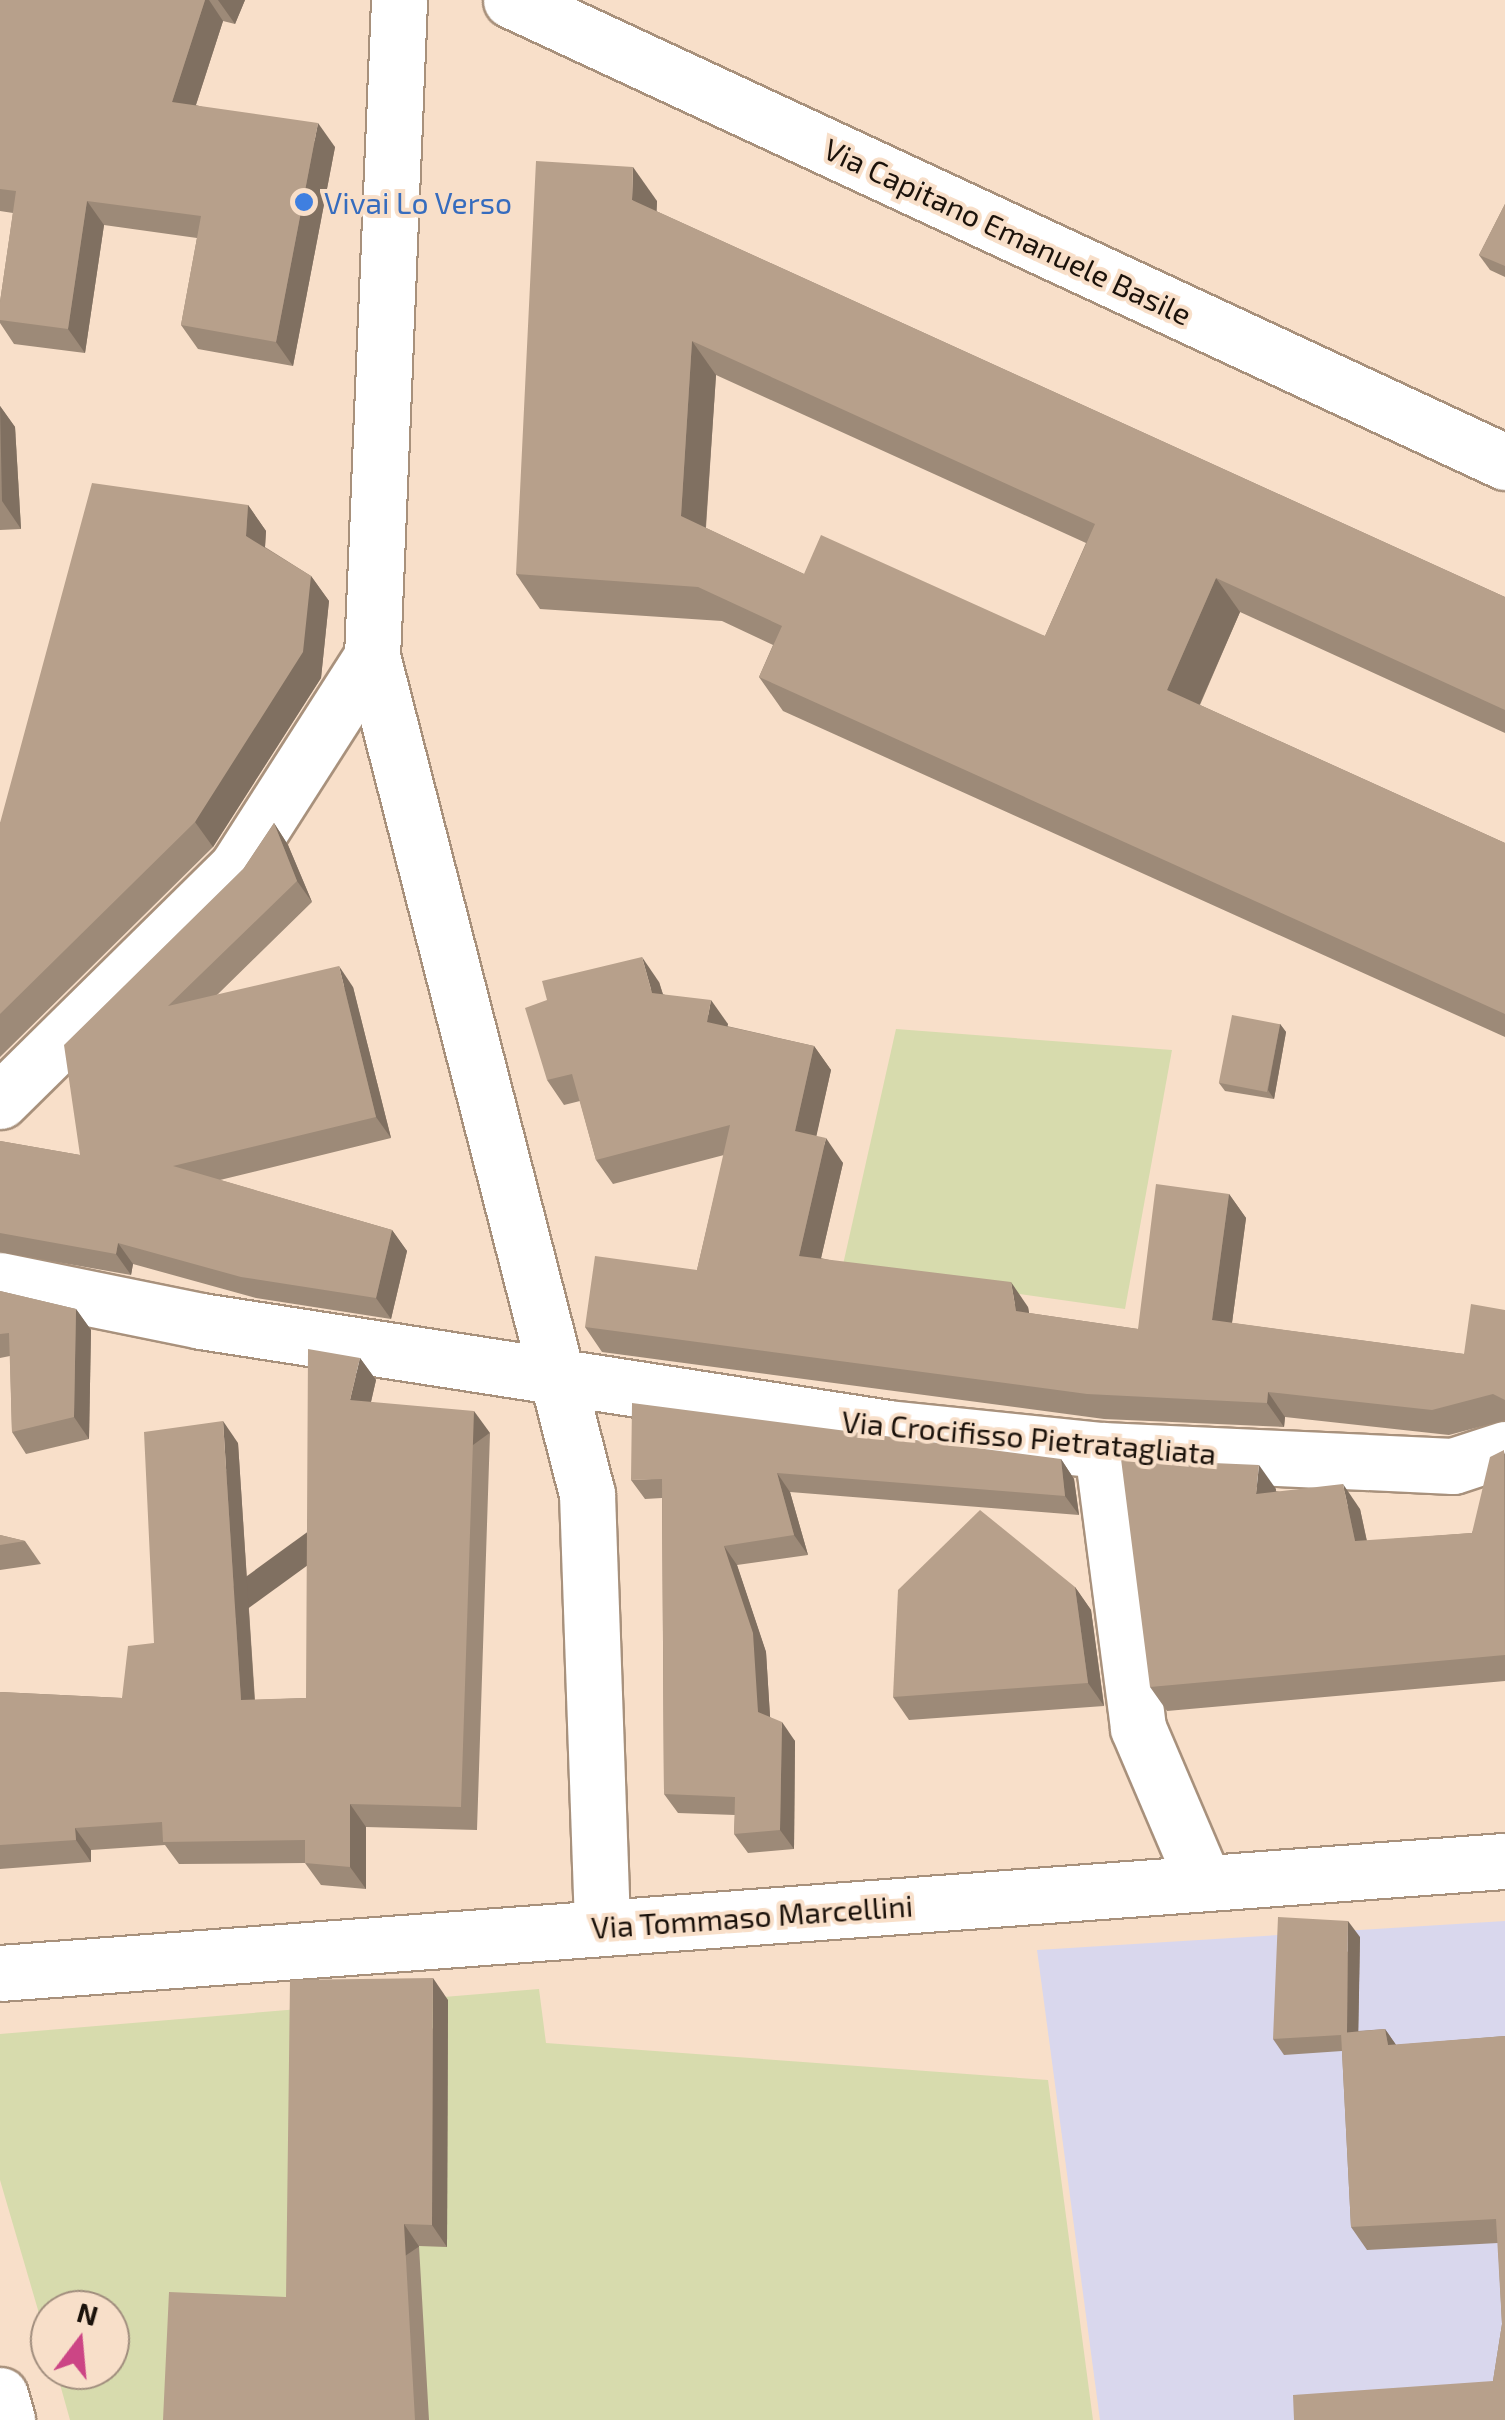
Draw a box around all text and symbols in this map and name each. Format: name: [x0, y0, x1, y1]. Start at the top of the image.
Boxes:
street label: Via Capitano Emanuele Basile: [819, 130, 1197, 332]
place label: Vivai Lo Verso: [324, 184, 513, 220]
marker: Vivai Lo Verso: [293, 191, 315, 213]
street label: Via Crocifisso Pietratagliata: [840, 1403, 1218, 1471]
street label: Via Tommaso Marcellini: [590, 1887, 914, 1945]
north arrow: [30, 2290, 130, 2390]
text: N: [73, 2294, 102, 2332]

